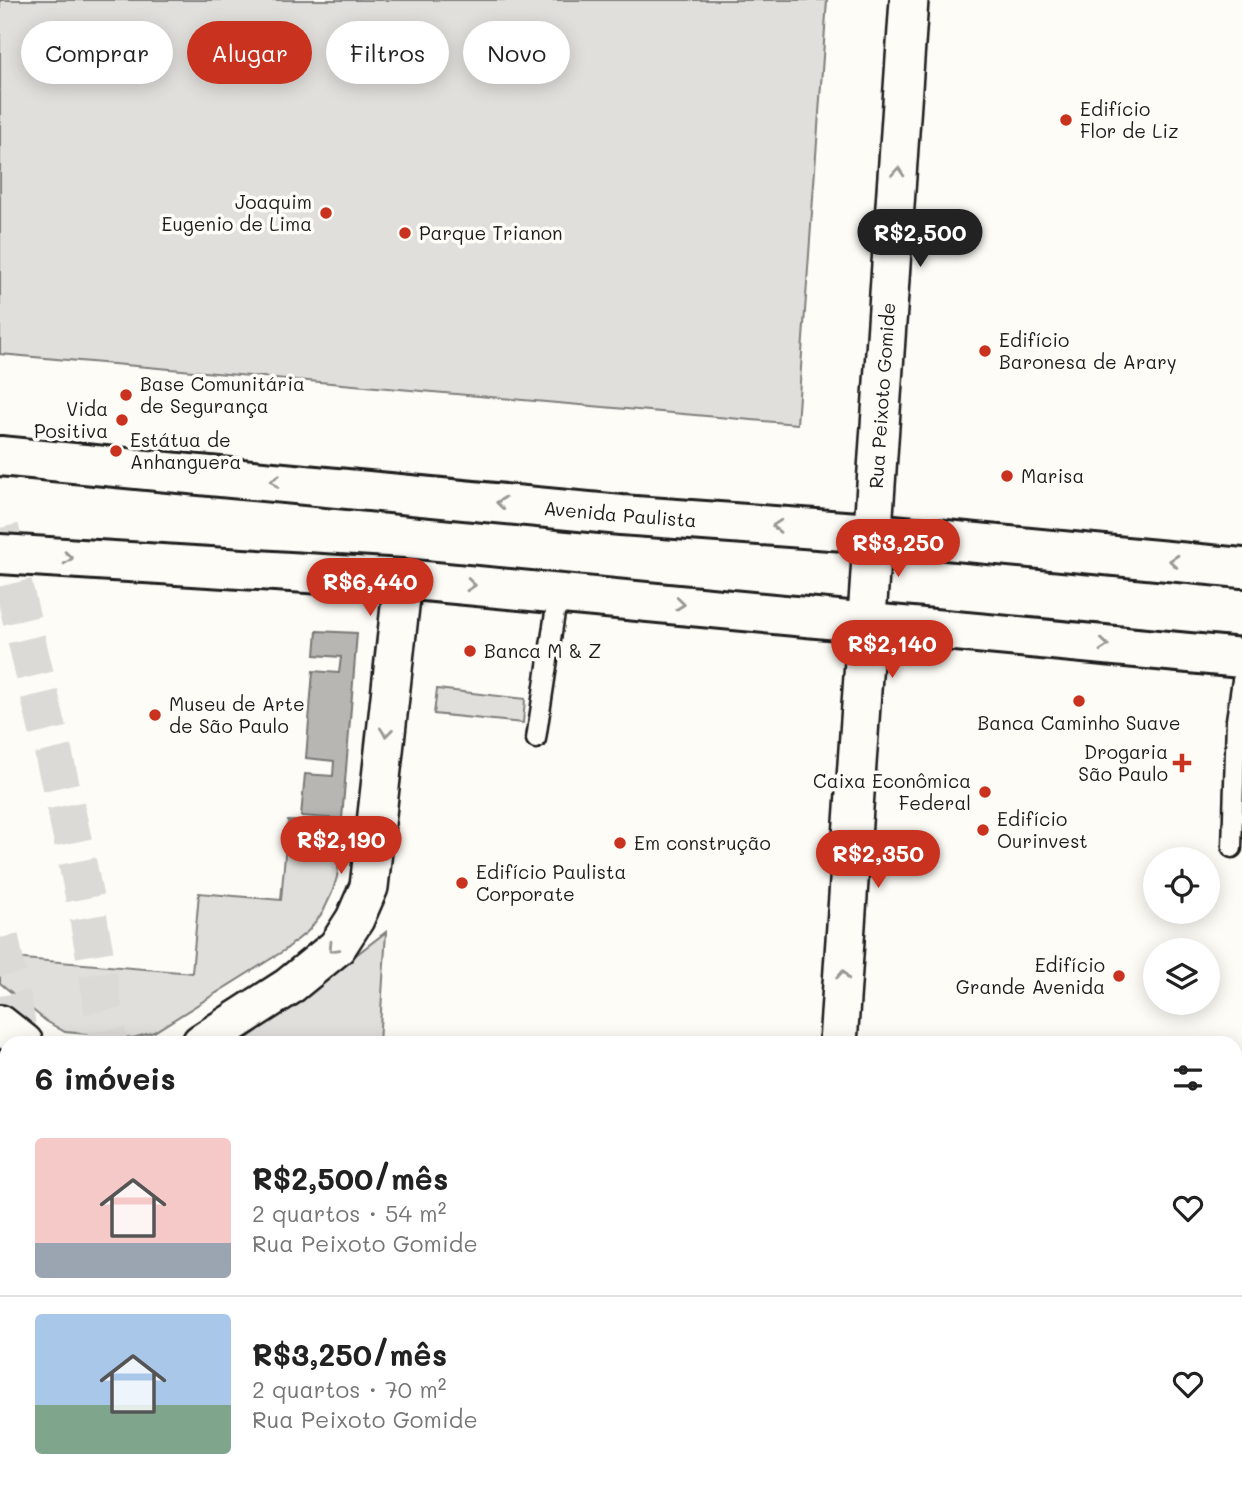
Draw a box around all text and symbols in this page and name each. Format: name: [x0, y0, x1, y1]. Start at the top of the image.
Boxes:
chip: Comprar: [21, 21, 173, 84]
chip: Alugar: [187, 21, 312, 84]
chip: Filtros: [326, 21, 449, 84]
chip: Novo: [463, 21, 570, 84]
place label: Edifício Flor de Liz: [1080, 96, 1179, 143]
marker: Edifício Flor de Liz: [1058, 112, 1074, 128]
one-way arrow: [890, 166, 905, 177]
place label: Joaquim Eugenio de Lima: [162, 189, 312, 236]
marker: Joaquim Eugenio de Lima: [318, 205, 334, 221]
pin: R$2,500: [855, 210, 985, 269]
text: R$2,500: [873, 217, 967, 247]
place label: Parque Trianon: [419, 220, 563, 245]
marker: Parque Trianon: [397, 225, 413, 241]
street label: Rua Peixoto Gomide: [863, 302, 900, 489]
place label: Edifício Baronesa de Arary: [999, 327, 1177, 374]
marker: Edifício Baronesa de Arary: [977, 343, 993, 359]
place label: Base Comunitária de Segurança: [140, 371, 305, 418]
marker: Base Comunitária de Segurança: [118, 387, 134, 403]
place label: Vida Positiva: [34, 396, 108, 443]
marker: Vida Positiva: [114, 412, 130, 428]
place label: Estátua de Anhanguera: [130, 427, 241, 474]
marker: Estátua de Anhanguera: [108, 443, 124, 459]
place label: Marisa: [1021, 463, 1084, 488]
marker: Marisa: [999, 468, 1015, 484]
one-way arrow: [269, 474, 280, 489]
street label: Avenida Paulista: [543, 495, 698, 532]
one-way arrow: [495, 496, 507, 511]
one-way arrow: [771, 519, 782, 534]
pin: R$3,250: [833, 520, 963, 579]
text: R$3,250: [852, 527, 944, 557]
one-way arrow: [63, 550, 74, 565]
one-way arrow: [1168, 554, 1179, 569]
pin: R$6,440: [305, 558, 435, 618]
text: R$6,440: [322, 566, 418, 596]
one-way arrow: [466, 577, 477, 592]
one-way arrow: [674, 596, 685, 611]
pin: R$2,140: [827, 620, 957, 680]
text: R$2,140: [847, 628, 937, 658]
one-way arrow: [1099, 637, 1110, 652]
place label: Banca M & Z: [484, 638, 601, 663]
marker: Banca M & Z: [462, 643, 478, 659]
place label: Museu de Arte de São Paulo: [169, 691, 305, 738]
marker: Banca Caminho Suave: [1071, 693, 1087, 709]
marker: Museu de Arte de São Paulo: [147, 707, 163, 723]
place label: Banca Caminho Suave: [978, 710, 1180, 735]
one-way arrow: [379, 726, 394, 738]
place label: Drogaria São Paulo: [1078, 739, 1168, 786]
marker: Drogaria São Paulo: [1174, 755, 1190, 771]
place label: Caixa Econômica Federal: [813, 768, 971, 815]
marker: Caixa Econômica Federal: [977, 784, 993, 800]
place label: Edifício Ourinvest: [997, 806, 1088, 853]
pin: R$2,190: [276, 816, 406, 876]
marker: Edifício Ourinvest: [975, 822, 991, 838]
text: R$2,190: [297, 824, 385, 854]
place label: Em construção: [634, 830, 771, 855]
pin: R$2,350: [813, 830, 943, 890]
marker: Em construção: [612, 835, 628, 851]
text: R$2,350: [832, 838, 924, 868]
map controls: [1143, 847, 1220, 1015]
button: locate: [1143, 847, 1220, 924]
place label: Edifício Paulista Corporate: [476, 859, 626, 906]
marker: Edifício Paulista Corporate: [454, 875, 470, 891]
button: layers: [1143, 938, 1220, 1015]
one-way arrow: [329, 940, 342, 953]
place label: Edifício Grande Avenida: [956, 952, 1105, 999]
marker: Edifício Grande Avenida: [1111, 968, 1127, 984]
one-way arrow: [835, 969, 850, 980]
text: 6 imóveis: [35, 1058, 176, 1098]
icon: filters: [1169, 1059, 1207, 1097]
text: R$2,500/mês: [252, 1158, 448, 1198]
icon: home: [91, 1166, 175, 1250]
icon: heart: [1169, 1189, 1207, 1227]
text: 2 quartos · 54 m²: [252, 1198, 446, 1228]
text: Rua Peixoto Gomide: [252, 1228, 478, 1258]
text: R$3,250/mês: [252, 1334, 447, 1374]
icon: home: [91, 1342, 175, 1426]
icon: heart: [1169, 1365, 1207, 1403]
text: 2 quartos · 70 m²: [252, 1374, 446, 1404]
text: Rua Peixoto Gomide: [252, 1404, 478, 1434]

